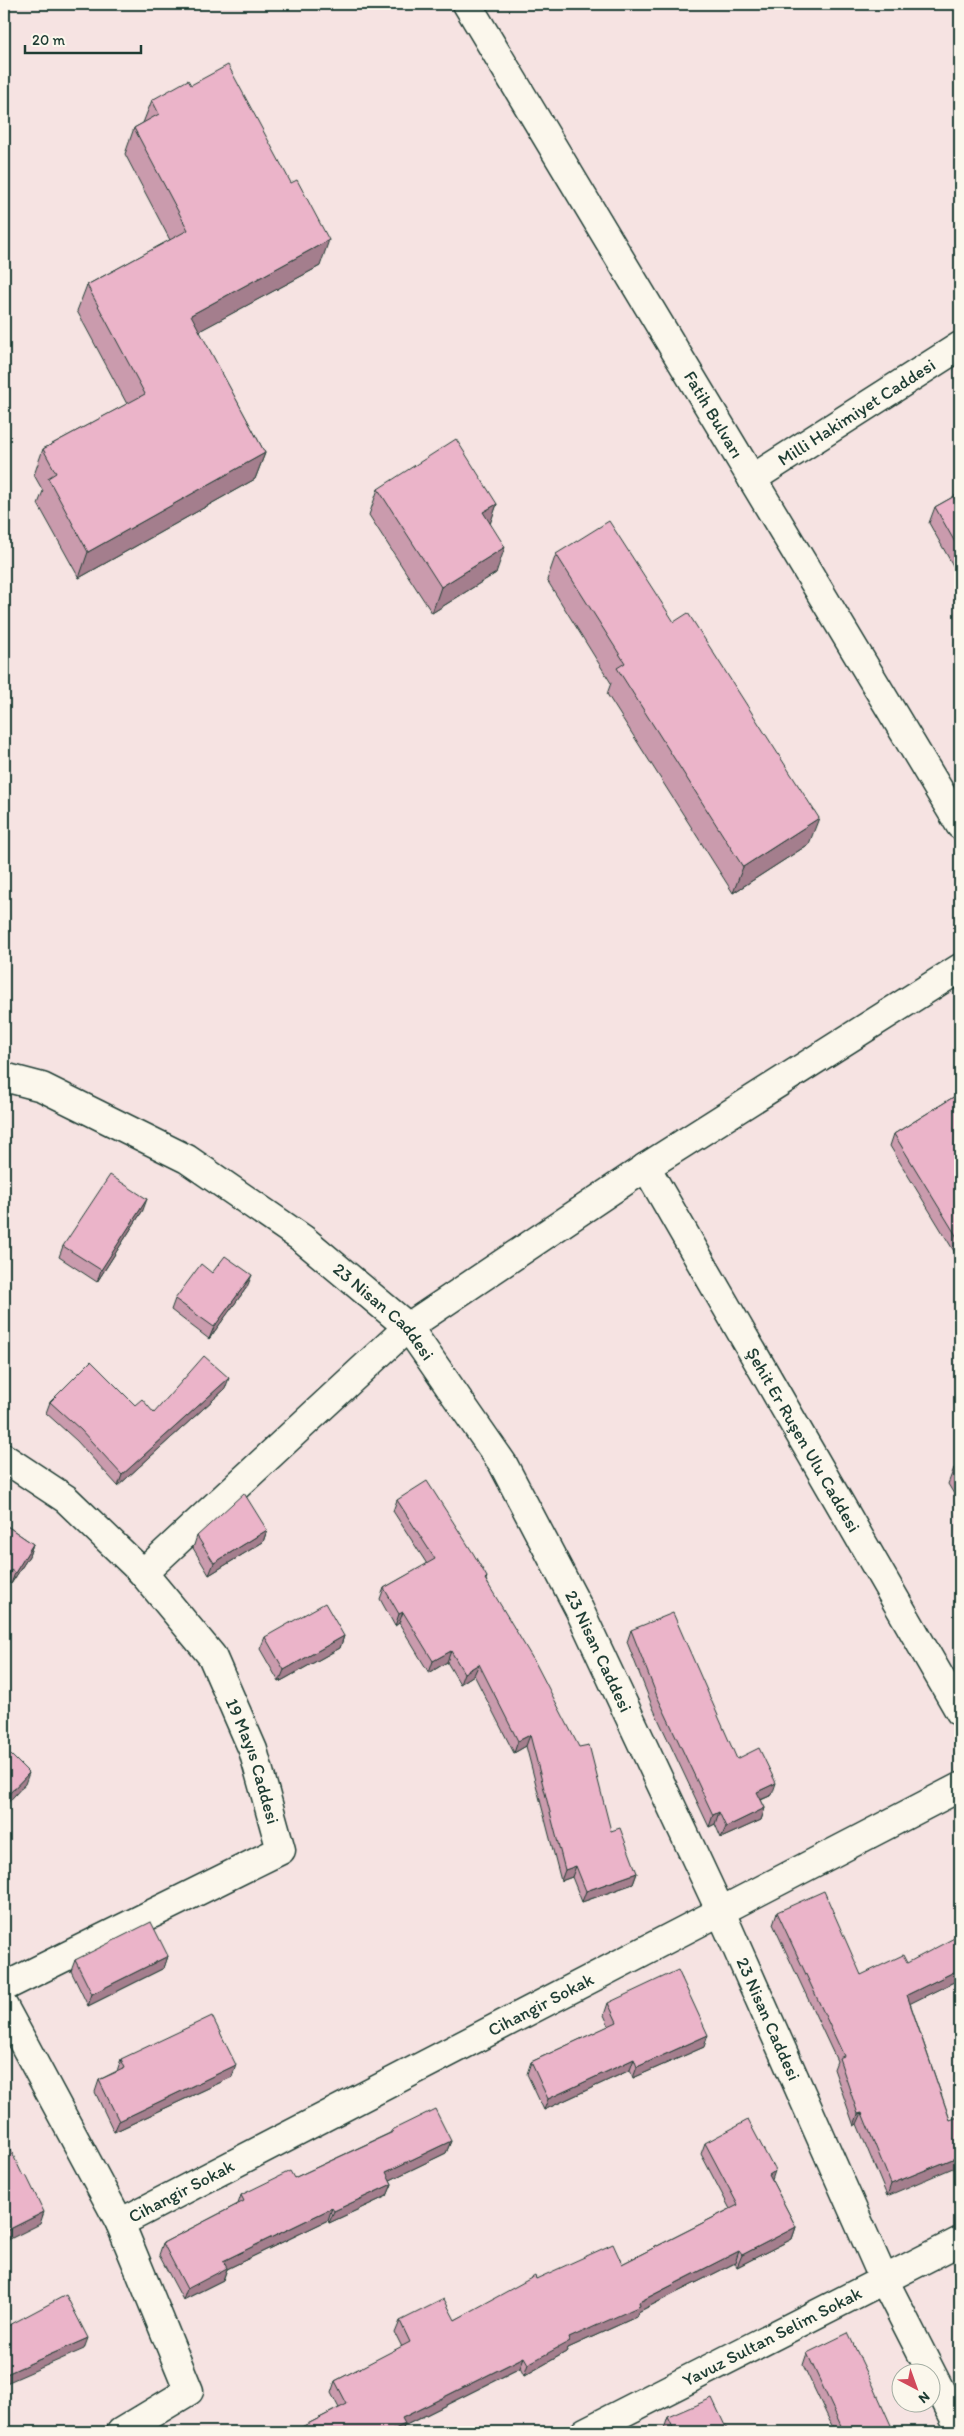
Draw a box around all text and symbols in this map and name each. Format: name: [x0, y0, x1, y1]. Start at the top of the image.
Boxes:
scale bar: [25, 22, 141, 54]
text: 20 m: [32, 31, 66, 49]
street label: Milli Hakimiyet Caddesi: [773, 354, 939, 471]
street label: Fatih Bulvarı: [679, 367, 748, 462]
street label: 23 Nisan Caddesi: [329, 1258, 439, 1365]
street label: Şehit Er Ruşen Ulu Caddesi: [741, 1344, 865, 1536]
street label: 23 Nisan Caddesi: [560, 1586, 637, 1716]
street label: 19 Mayıs Caddesi: [221, 1695, 284, 1826]
street label: 23 Nisan Caddesi: [731, 1954, 805, 2084]
street label: Cihangir Sokak: [484, 1968, 598, 2041]
street label: Cihangir Sokak: [125, 2154, 238, 2228]
street label: Yavuz Sultan Selim Sokak: [679, 2282, 866, 2391]
north arrow: [892, 2364, 942, 2414]
text: N: [915, 2388, 933, 2407]

